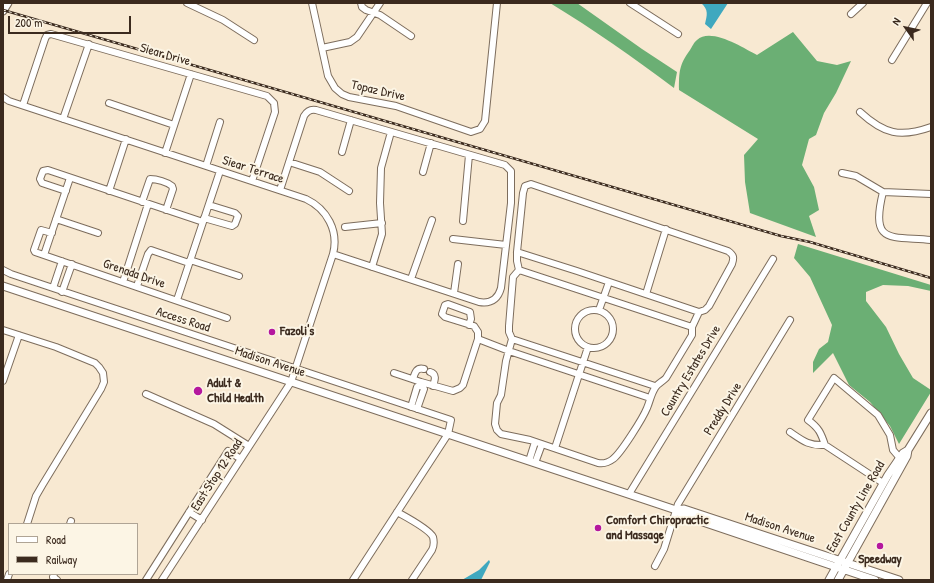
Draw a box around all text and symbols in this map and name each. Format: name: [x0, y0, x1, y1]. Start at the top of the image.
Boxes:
scale bar: [10, 8, 133, 34]
north arrow: [886, 8, 926, 48]
text: 200 m: [15, 14, 42, 31]
text: N: [888, 15, 903, 28]
street label: Siear Drive: [138, 40, 192, 70]
street label: Topaz Drive: [349, 77, 407, 105]
street label: Siear Terrace: [220, 153, 286, 187]
street label: Grenada Drive: [101, 256, 167, 292]
street label: Access Road: [154, 304, 212, 336]
street label: Country Estates Drive: [658, 322, 724, 420]
place label: Fazoli's: [280, 324, 314, 340]
marker: Fazoli's: [267, 327, 277, 337]
street label: Madison Avenue: [233, 343, 307, 381]
place label: Adult & Child Health: [207, 376, 264, 407]
street label: Preddy Drive: [701, 380, 745, 438]
marker: Adult & Child Health: [192, 385, 204, 397]
street label: East Stop 12 Road: [188, 436, 246, 514]
street label: East County Line Road: [824, 459, 888, 555]
street label: Madison Avenue: [743, 509, 817, 547]
place label: Comfort Chiropractic and Massage: [606, 513, 708, 544]
legend: [8, 523, 138, 575]
marker: Comfort Chiropractic and Massage: [593, 523, 603, 533]
text: Road: [46, 531, 66, 548]
marker: Speedway: [875, 541, 885, 551]
text: Railway: [46, 551, 77, 568]
place label: Speedway: [858, 552, 902, 568]

